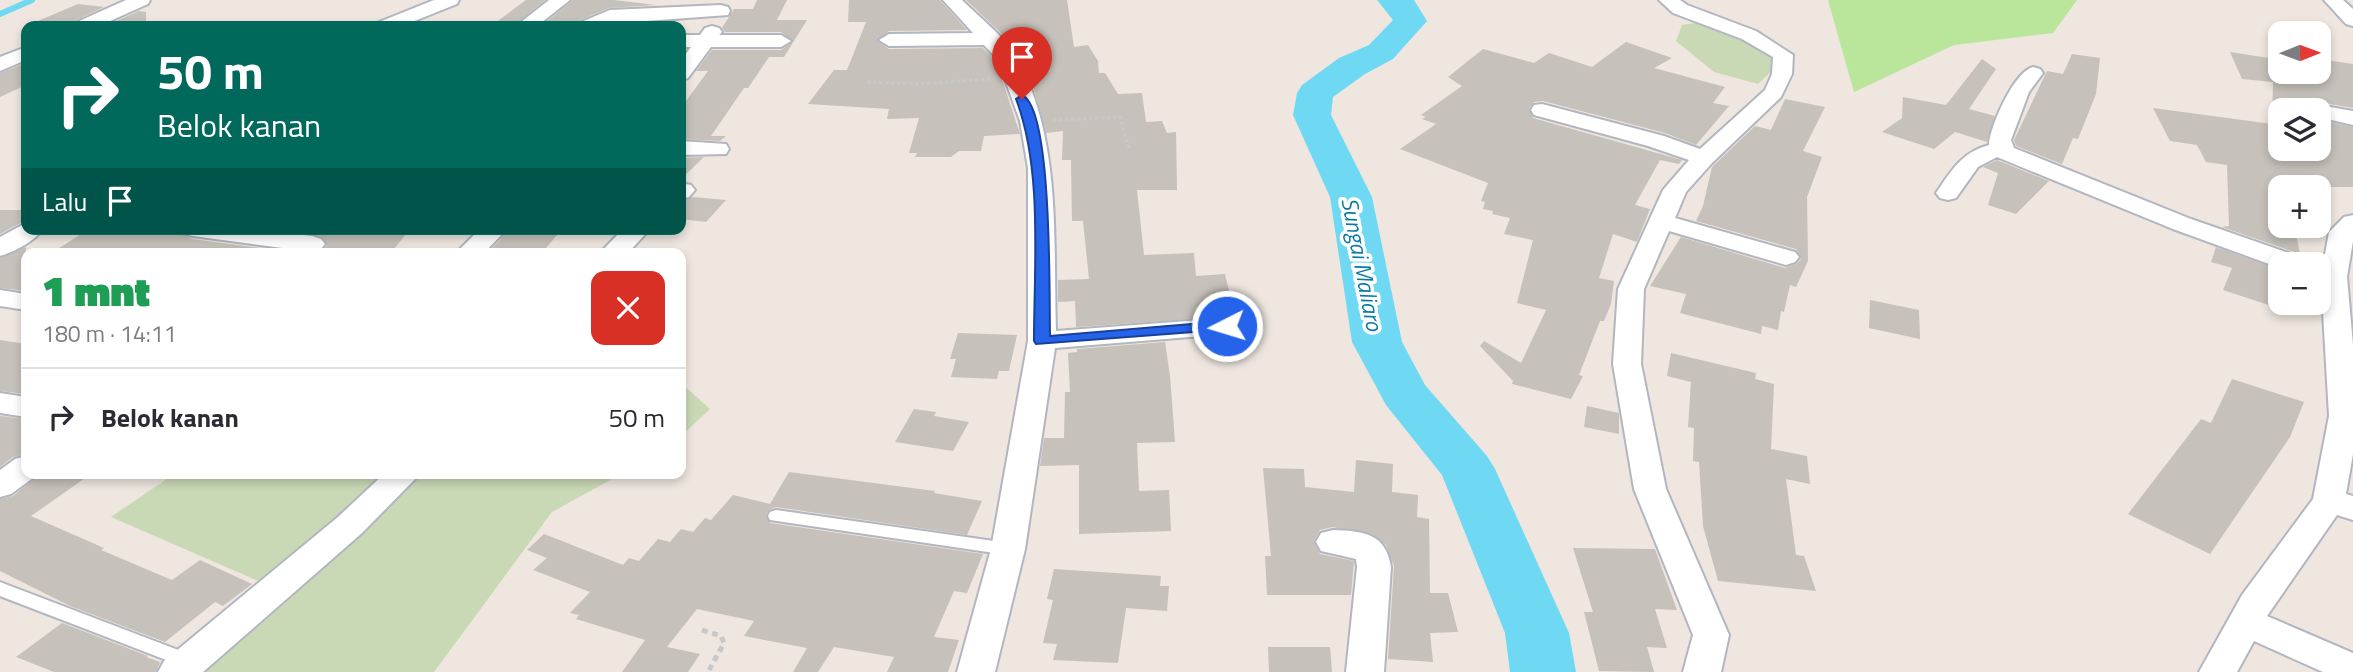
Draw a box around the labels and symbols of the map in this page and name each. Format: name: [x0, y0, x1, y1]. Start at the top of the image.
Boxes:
north arrow: [2268, 21, 2331, 84]
pin: [992, 27, 1052, 99]
water label: Sungai Maliaro: [1332, 194, 1393, 334]
position arrow: [1190, 289, 1264, 363]

